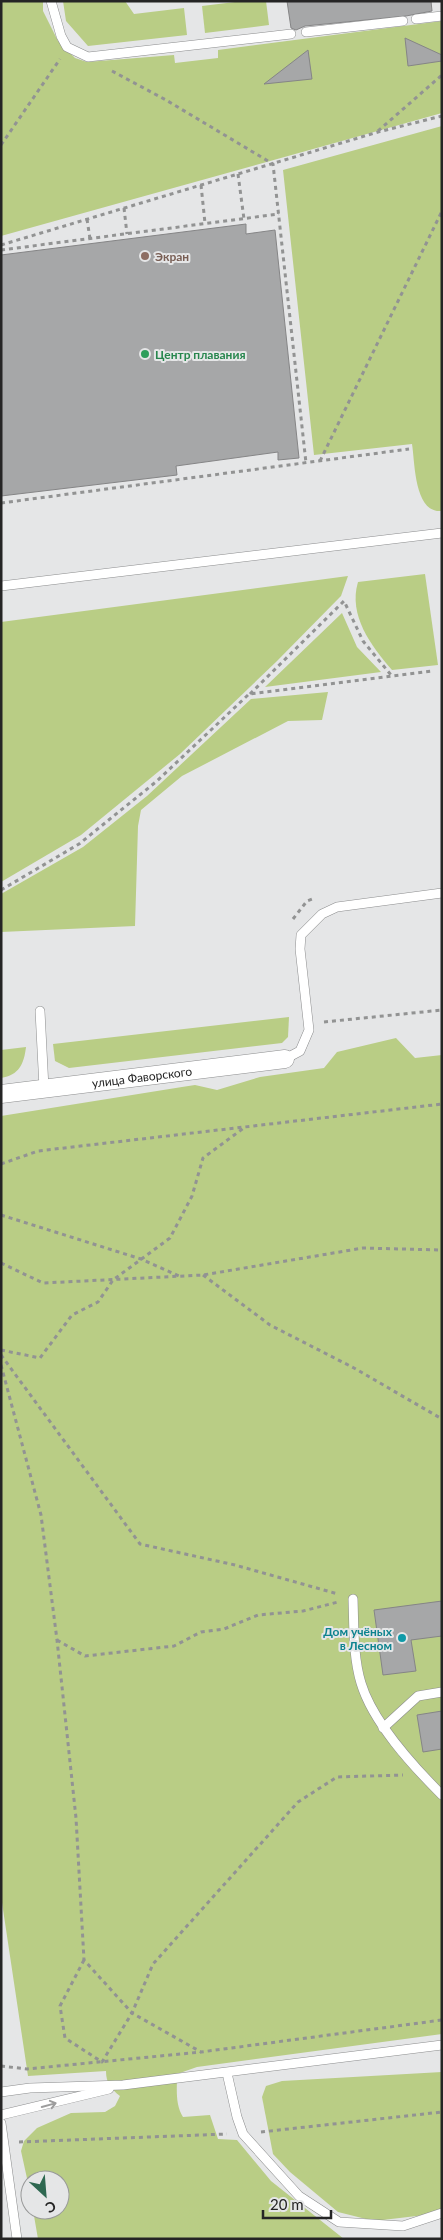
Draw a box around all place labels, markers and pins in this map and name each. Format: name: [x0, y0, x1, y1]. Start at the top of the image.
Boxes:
place label: Экран: [155, 249, 189, 264]
marker: Экран: [139, 250, 151, 262]
place label: Центр плавания: [155, 347, 246, 362]
marker: Центр плавания: [139, 348, 151, 360]
place label: Дом учёных в Лесном: [323, 1624, 393, 1653]
marker: Дом учёных в Лесном: [396, 1632, 408, 1644]

